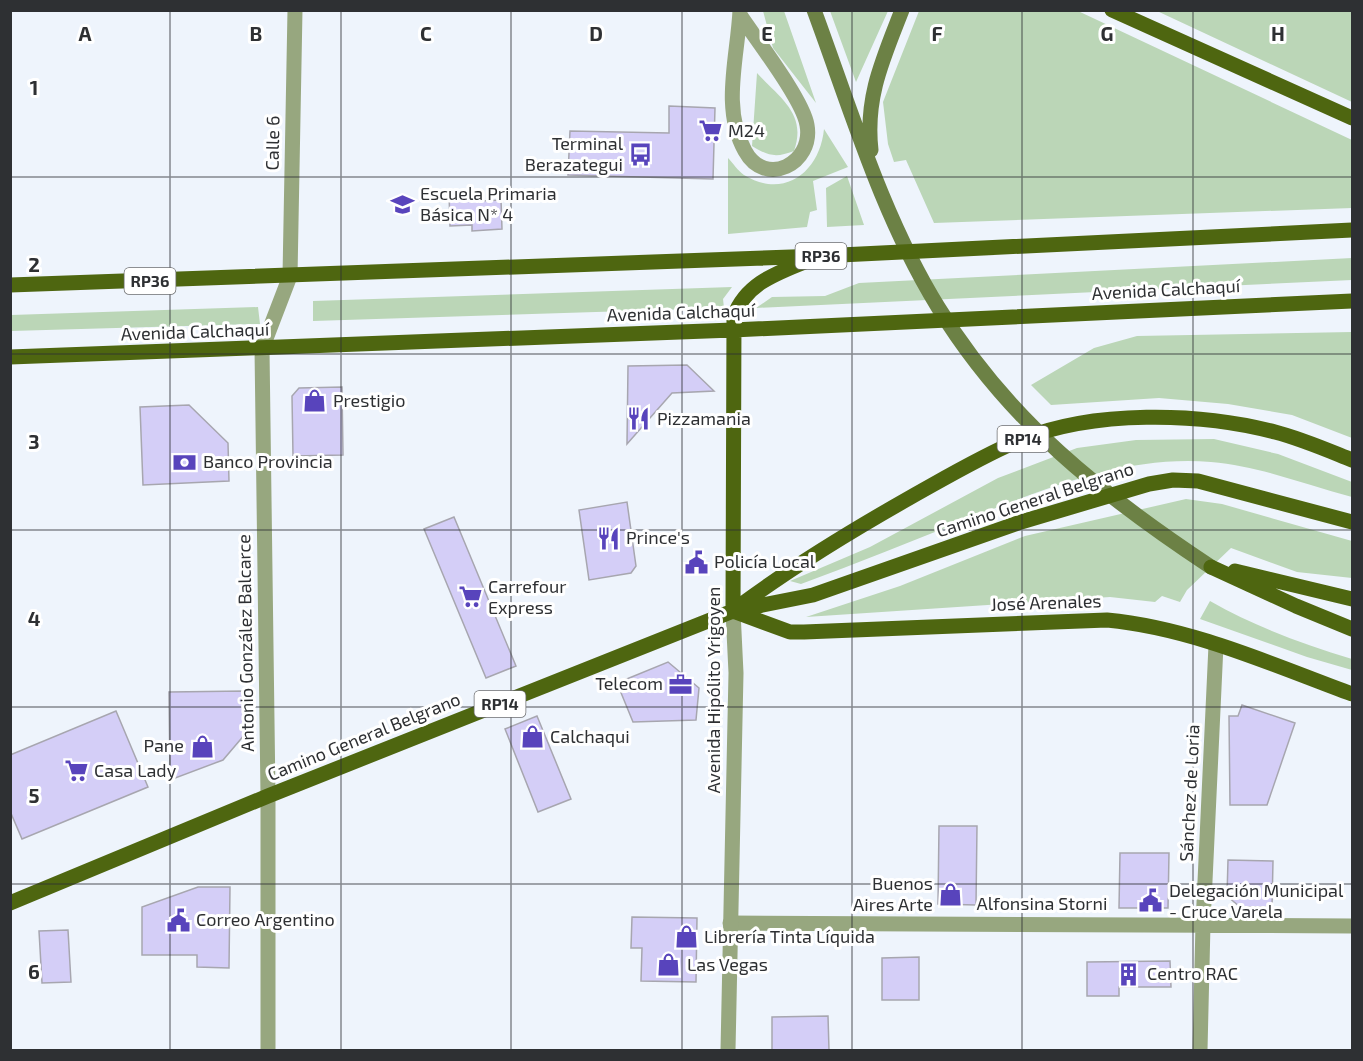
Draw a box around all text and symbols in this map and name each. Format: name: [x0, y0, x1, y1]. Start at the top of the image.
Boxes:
text: A: [78, 21, 92, 45]
text: B: [250, 21, 262, 45]
text: C: [420, 21, 432, 45]
text: D: [589, 21, 603, 45]
text: E: [761, 21, 773, 45]
text: F: [931, 21, 943, 45]
text: G: [1101, 21, 1113, 45]
text: H: [1271, 21, 1285, 45]
text: 1: [30, 75, 38, 99]
street label: Calle 6: [261, 115, 283, 171]
supermarket icon: M24: [697, 118, 723, 144]
place label: M24: [728, 119, 765, 141]
place label: Terminal Berazategui: [525, 132, 624, 175]
bus stop icon: Terminal Berazategui: [628, 141, 654, 167]
place label: Escuela Primaria Básica N* 4: [420, 182, 557, 225]
school or university icon: Escuela Primaria Básica N* 4: [389, 191, 415, 217]
road number: RP36: [796, 243, 846, 269]
text: 2: [28, 252, 40, 276]
road number: RP36: [124, 268, 176, 294]
street label: Avenida Calchaquí: [1091, 274, 1241, 304]
street label: Avenida Calchaquí: [606, 298, 756, 326]
street label: Avenida Calchaquí: [120, 317, 270, 345]
shop icon: Prestigio: [302, 388, 328, 414]
place label: Prestigio: [333, 389, 405, 411]
restaurant icon: Pizzamania: [626, 406, 652, 432]
place label: Pizzamania: [657, 407, 751, 429]
road number: RP14: [998, 426, 1048, 452]
text: 3: [28, 429, 40, 453]
bank icon: Banco Provincia: [172, 449, 198, 475]
place label: Banco Provincia: [203, 450, 333, 472]
street label: Camino General Belgrano: [933, 457, 1136, 541]
restaurant icon: Prince's: [595, 525, 621, 551]
place label: Prince's: [626, 526, 690, 548]
street label: Antonio González Balcarce: [232, 534, 258, 752]
public building icon: Policía Local: [683, 549, 709, 575]
place label: Policía Local: [714, 550, 816, 572]
place label: Carrefour Express: [488, 575, 566, 618]
supermarket icon: Carrefour Express: [457, 584, 483, 610]
street label: Avenida Hipólito Yrigoyen: [702, 586, 724, 794]
street label: José Arenales: [990, 589, 1102, 615]
text: 4: [28, 606, 41, 630]
office icon: Telecom: [668, 671, 694, 697]
place label: Telecom: [595, 672, 663, 694]
street label: Camino General Belgrano: [264, 687, 463, 785]
road number: RP14: [474, 691, 526, 717]
shop icon: Calchaqui: [519, 724, 545, 750]
street label: Sánchez de Loria: [1174, 724, 1204, 862]
place label: Calchaqui: [550, 725, 630, 747]
shop icon: Pane: [189, 733, 215, 759]
place label: Pane: [143, 734, 184, 756]
supermarket icon: Casa Lady: [63, 758, 89, 784]
place label: Casa Lady: [94, 759, 177, 781]
text: 5: [28, 783, 40, 807]
place label: Buenos Aires Arte: [853, 872, 933, 915]
place label: Delegación Municipal - Cruce Varela: [1169, 879, 1344, 922]
shop icon: Buenos Aires Arte: [938, 881, 964, 907]
public building icon: Delegación Municipal - Cruce Varela: [1138, 888, 1164, 914]
street label: Alfonsina Storni: [976, 892, 1108, 914]
public building icon: Correo Argentino: [165, 907, 191, 933]
place label: Correo Argentino: [196, 908, 335, 930]
shop icon: Librería Tinta Líquida: [673, 924, 699, 950]
place label: Librería Tinta Líquida: [704, 925, 875, 947]
shop icon: Las Vegas: [656, 952, 682, 978]
place label: Las Vegas: [687, 953, 768, 975]
text: 6: [28, 959, 40, 983]
building icon: Centro RAC: [1116, 961, 1142, 987]
place label: Centro RAC: [1147, 962, 1238, 984]

